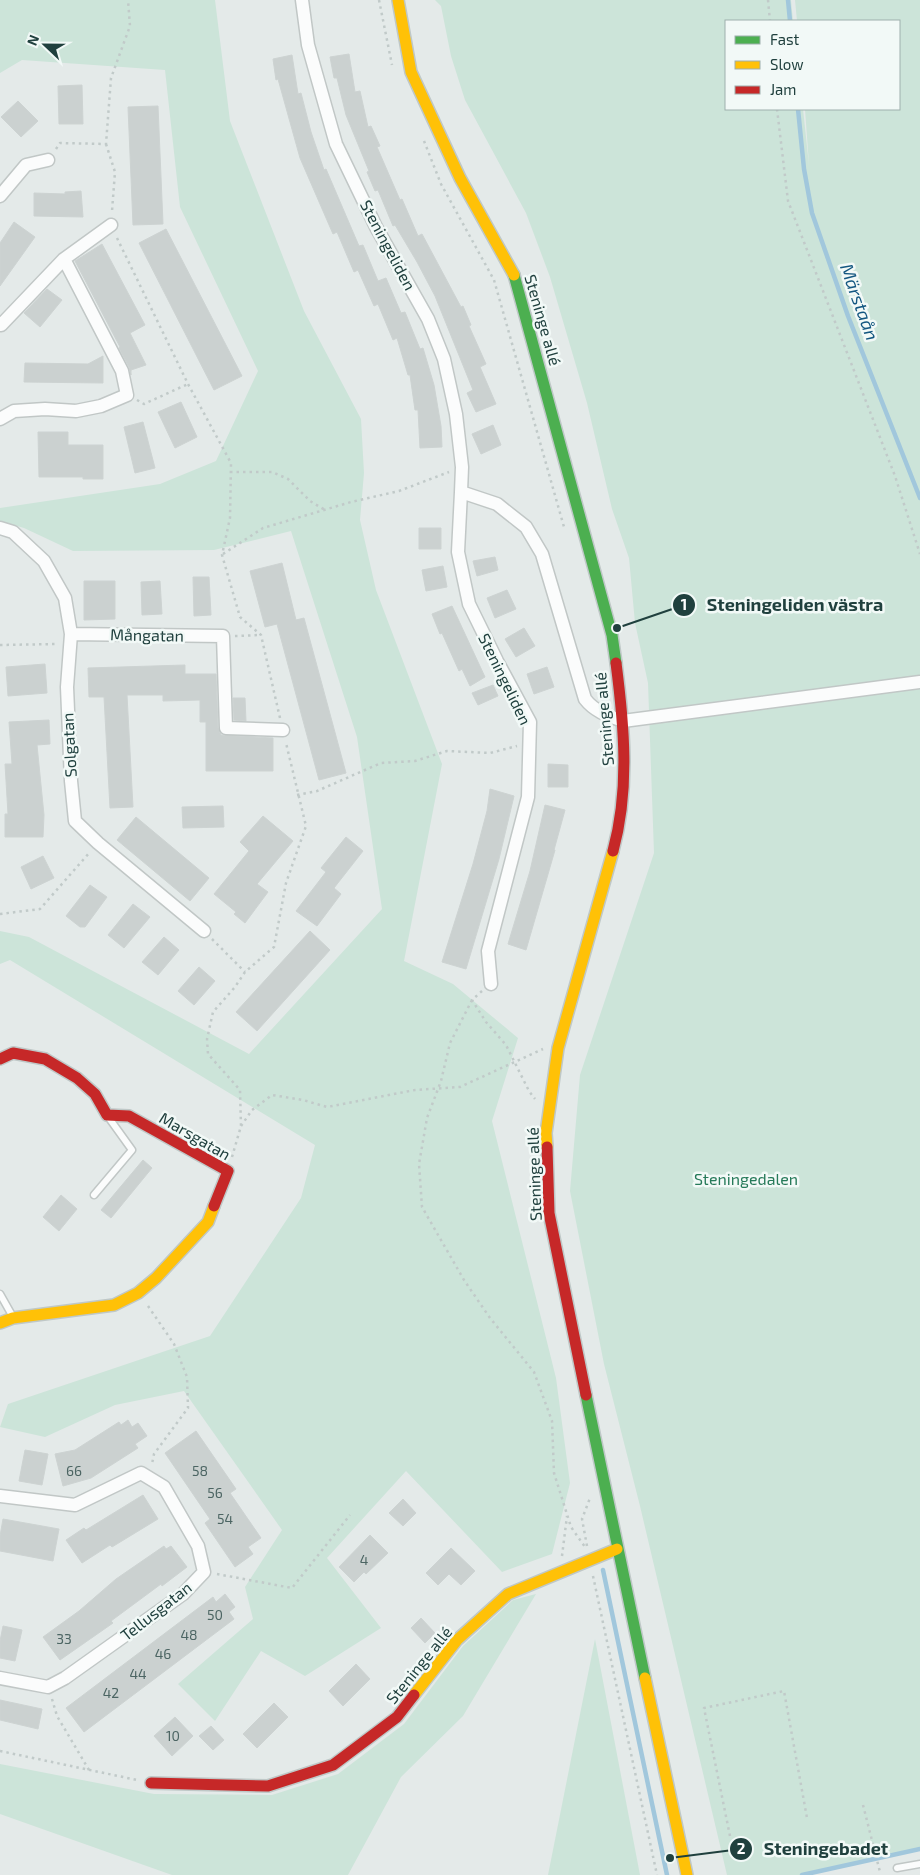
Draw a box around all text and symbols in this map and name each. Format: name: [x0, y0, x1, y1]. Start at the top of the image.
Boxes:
north arrow: [20, 20, 70, 70]
legend: [725, 20, 900, 110]
text: Fast: [770, 30, 800, 48]
text: N: [23, 32, 42, 48]
text: Slow: [770, 55, 804, 73]
text: Jam: [770, 80, 796, 98]
street label: Steningeliden: [357, 196, 420, 293]
water label: Märstaån: [836, 260, 884, 343]
street label: Steninge allé: [521, 272, 566, 368]
callout: Steningeliden västra: [672, 588, 894, 621]
text: Steningeliden västra: [707, 593, 883, 615]
text: 1: [681, 595, 687, 613]
street label: Mångatan: [110, 624, 184, 645]
street label: Steningeliden: [475, 630, 536, 728]
street label: Steninge allé: [590, 671, 617, 767]
street label: Solgatan: [57, 712, 80, 778]
street label: Marsgatan: [156, 1108, 234, 1164]
street label: Steninge allé: [522, 1127, 545, 1221]
park label: Steningedalen: [694, 1169, 798, 1188]
house number: 66: [66, 1462, 82, 1479]
house number: 58: [192, 1462, 208, 1479]
house number: 56: [207, 1484, 223, 1501]
house number: 54: [217, 1510, 233, 1527]
house number: 4: [360, 1551, 368, 1568]
street label: Tellusgatan: [116, 1577, 195, 1644]
house number: 50: [207, 1606, 223, 1623]
street label: Steninge allé: [382, 1622, 456, 1707]
house number: 48: [180, 1626, 198, 1643]
house number: 33: [56, 1630, 72, 1647]
house number: 46: [155, 1645, 171, 1662]
house number: 44: [129, 1665, 147, 1682]
house number: 42: [103, 1684, 119, 1701]
house number: 10: [166, 1727, 180, 1744]
callout: Steningebadet: [728, 1832, 898, 1865]
text: Steningebadet: [764, 1837, 889, 1859]
text: 2: [737, 1839, 746, 1857]

